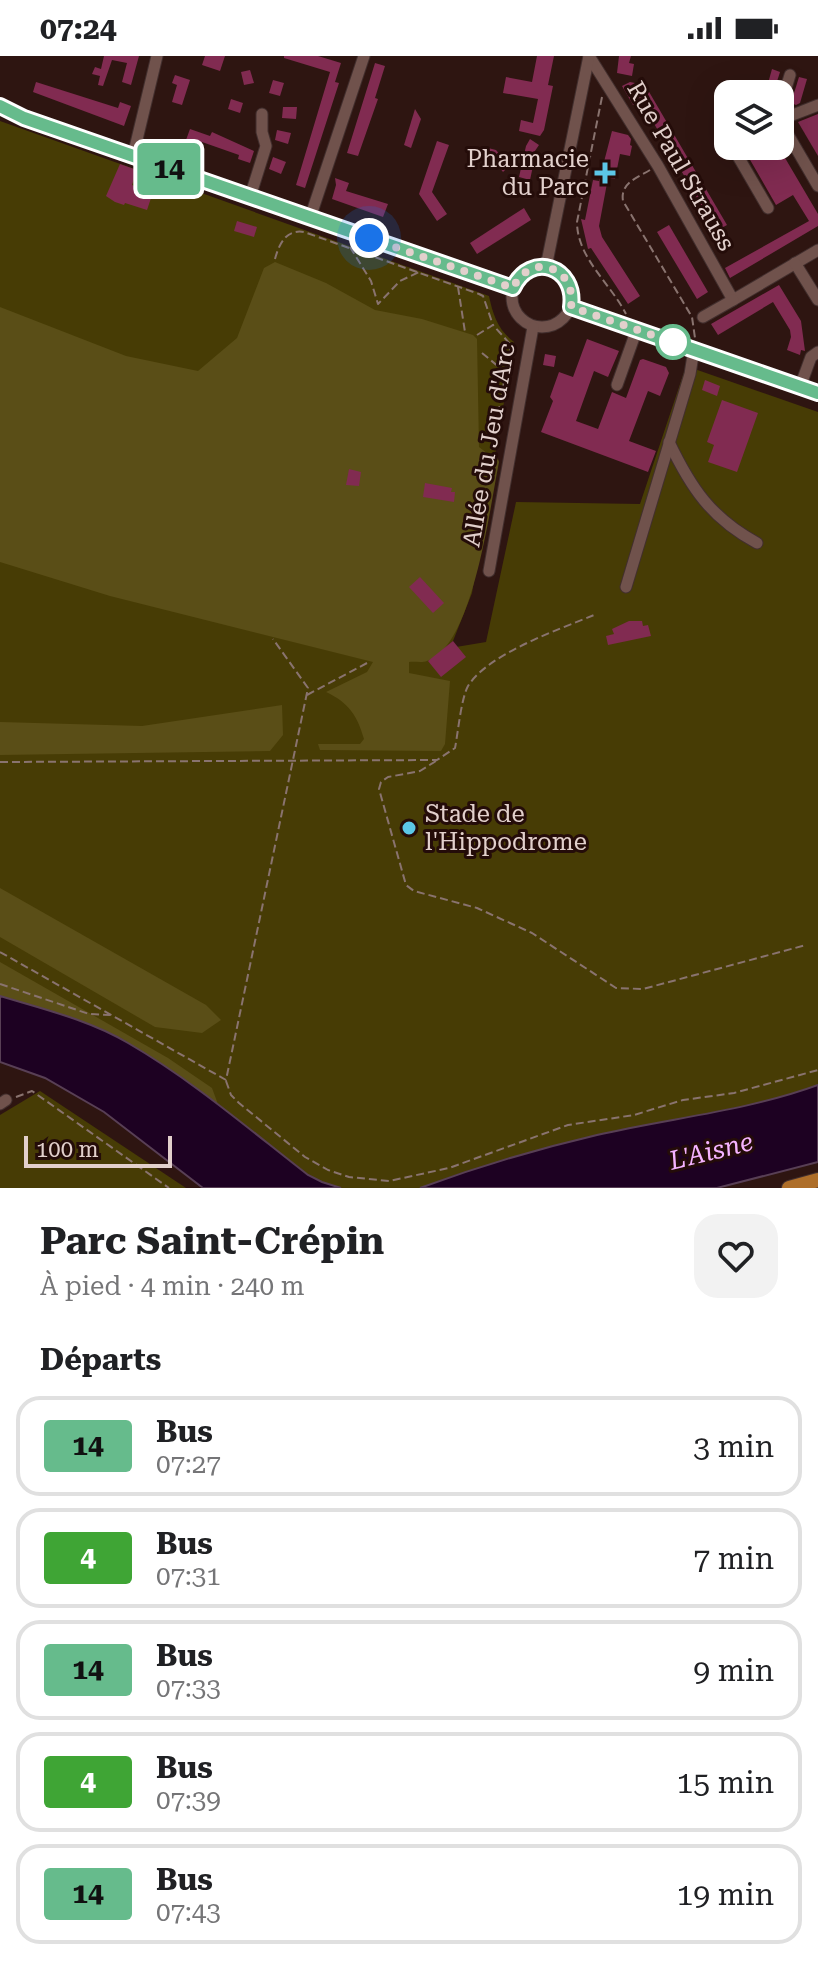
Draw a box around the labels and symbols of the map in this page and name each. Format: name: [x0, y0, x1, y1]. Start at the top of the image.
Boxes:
street label: Rue Paul Strauss: [621, 77, 741, 255]
line badge: 14: [133, 143, 205, 195]
place label: Pharmacie du Parc: [466, 145, 589, 201]
marker: Pharmacie du Parc: [596, 164, 614, 182]
your location: [349, 218, 389, 258]
unlabelled marker: [656, 325, 690, 359]
street label: Allée du Jeu d'Arc: [457, 341, 521, 549]
place label: Stade de l'Hippodrome: [425, 800, 587, 856]
marker: Stade de l'Hippodrome: [400, 819, 418, 837]
water label: L'Aisne: [665, 1126, 756, 1176]
scale bar: [24, 1132, 172, 1168]

